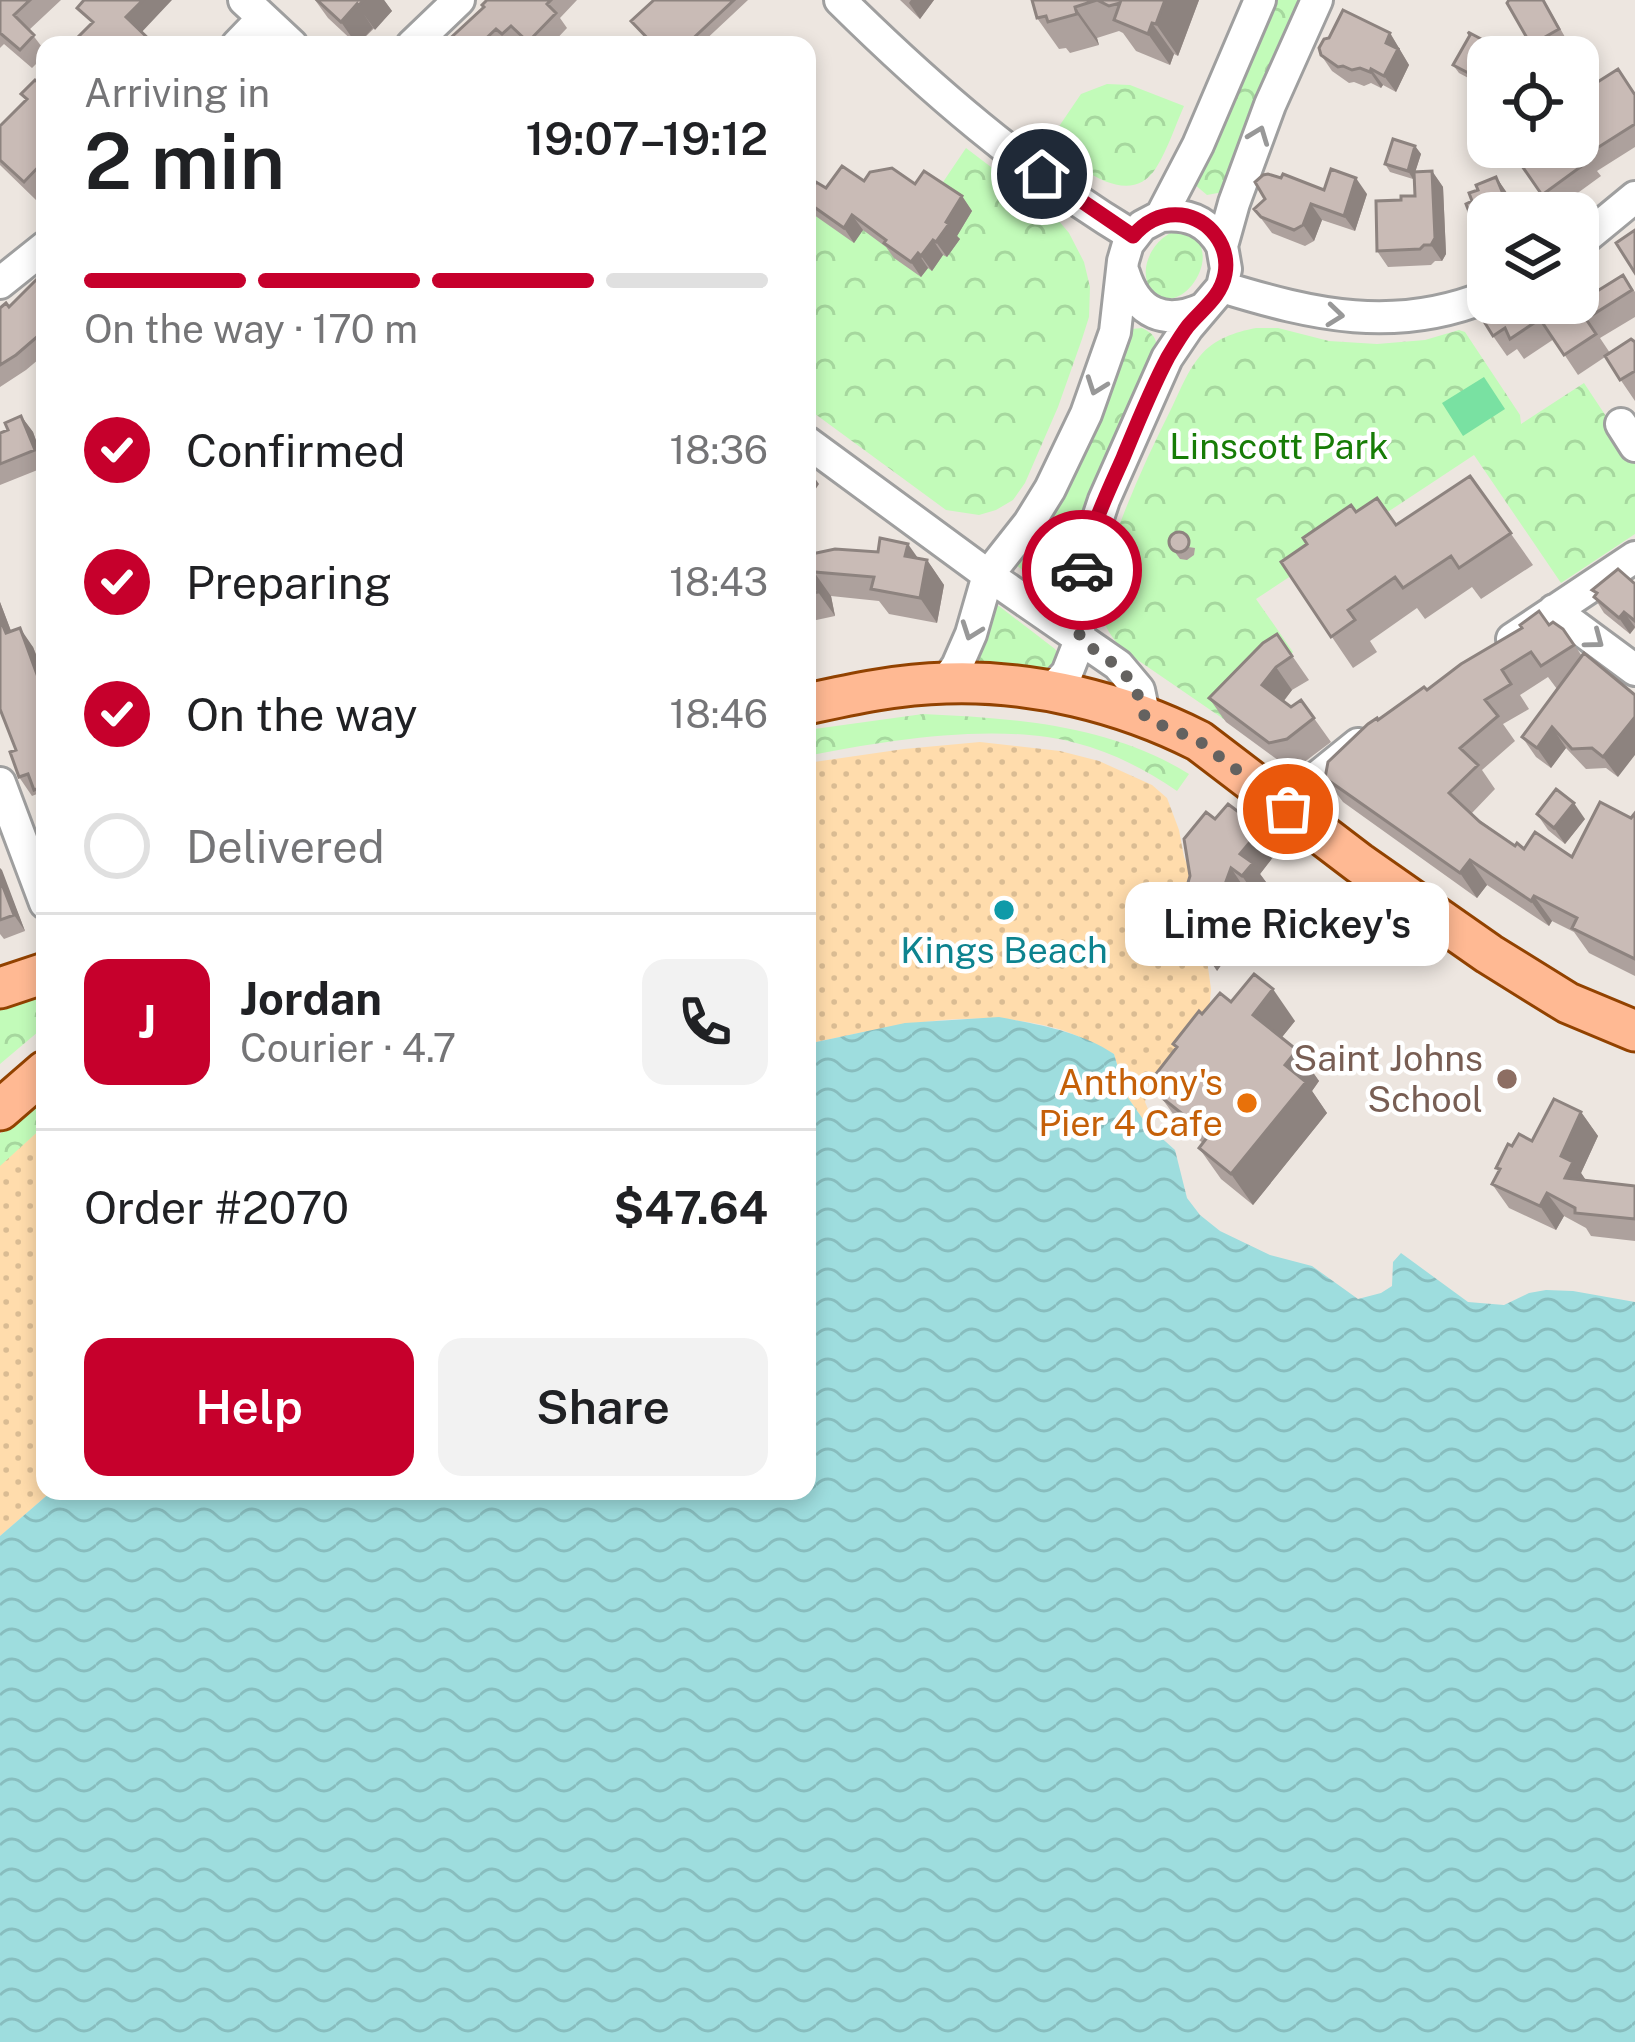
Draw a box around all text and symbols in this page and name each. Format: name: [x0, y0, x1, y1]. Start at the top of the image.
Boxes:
map controls: [1467, 36, 1599, 324]
button: locate: [1467, 36, 1599, 168]
text: Arriving in: [84, 70, 270, 116]
text: 19:07–19:12: [526, 112, 768, 165]
text: 2 min: [84, 115, 285, 207]
pin: [991, 123, 1093, 225]
one-way arrow: [1245, 125, 1270, 146]
icon: home: [1009, 141, 1075, 207]
button: layers: [1467, 192, 1599, 324]
one-way arrow: [1326, 302, 1345, 327]
text: On the way · 170 m: [84, 306, 418, 352]
one-way arrow: [1086, 374, 1110, 395]
icon: check: [84, 417, 150, 483]
text: Confirmed: [186, 424, 405, 477]
park label: Linscott Park: [1169, 425, 1389, 467]
text: 18:36: [669, 427, 768, 473]
courier: [1022, 510, 1142, 630]
icon: car: [1049, 537, 1115, 603]
icon: check: [84, 549, 150, 615]
text: Preparing: [186, 556, 392, 609]
text: 18:43: [669, 559, 768, 605]
one-way arrow: [961, 619, 985, 640]
one-way arrow: [1581, 626, 1603, 648]
icon: check: [84, 681, 150, 747]
text: On the way: [186, 688, 418, 741]
text: 18:46: [670, 691, 768, 737]
pin: [1237, 758, 1339, 860]
icon: bag: [1255, 776, 1321, 842]
text: Delivered: [186, 820, 385, 873]
callout: Lime Rickey's: [1126, 881, 1450, 965]
marker: Kings Beach: [991, 897, 1017, 923]
text: Lime Rickey's: [1163, 901, 1411, 947]
place label: Kings Beach: [900, 929, 1108, 971]
button: phone: [642, 959, 768, 1085]
text: Jordan: [240, 972, 382, 1025]
text: J: [138, 995, 156, 1048]
text: Courier · 4.7: [240, 1025, 456, 1071]
place label: Saint Johns School: [1293, 1037, 1483, 1120]
place label: Anthony's Pier 4 Cafe: [1038, 1061, 1223, 1144]
marker: Saint Johns School: [1494, 1066, 1520, 1092]
marker: Anthony's Pier 4 Cafe: [1234, 1090, 1260, 1116]
text: Order #2070: [84, 1181, 349, 1234]
text: $47.64: [614, 1181, 768, 1234]
button: Help: [84, 1338, 414, 1476]
button: Share: [438, 1338, 768, 1476]

